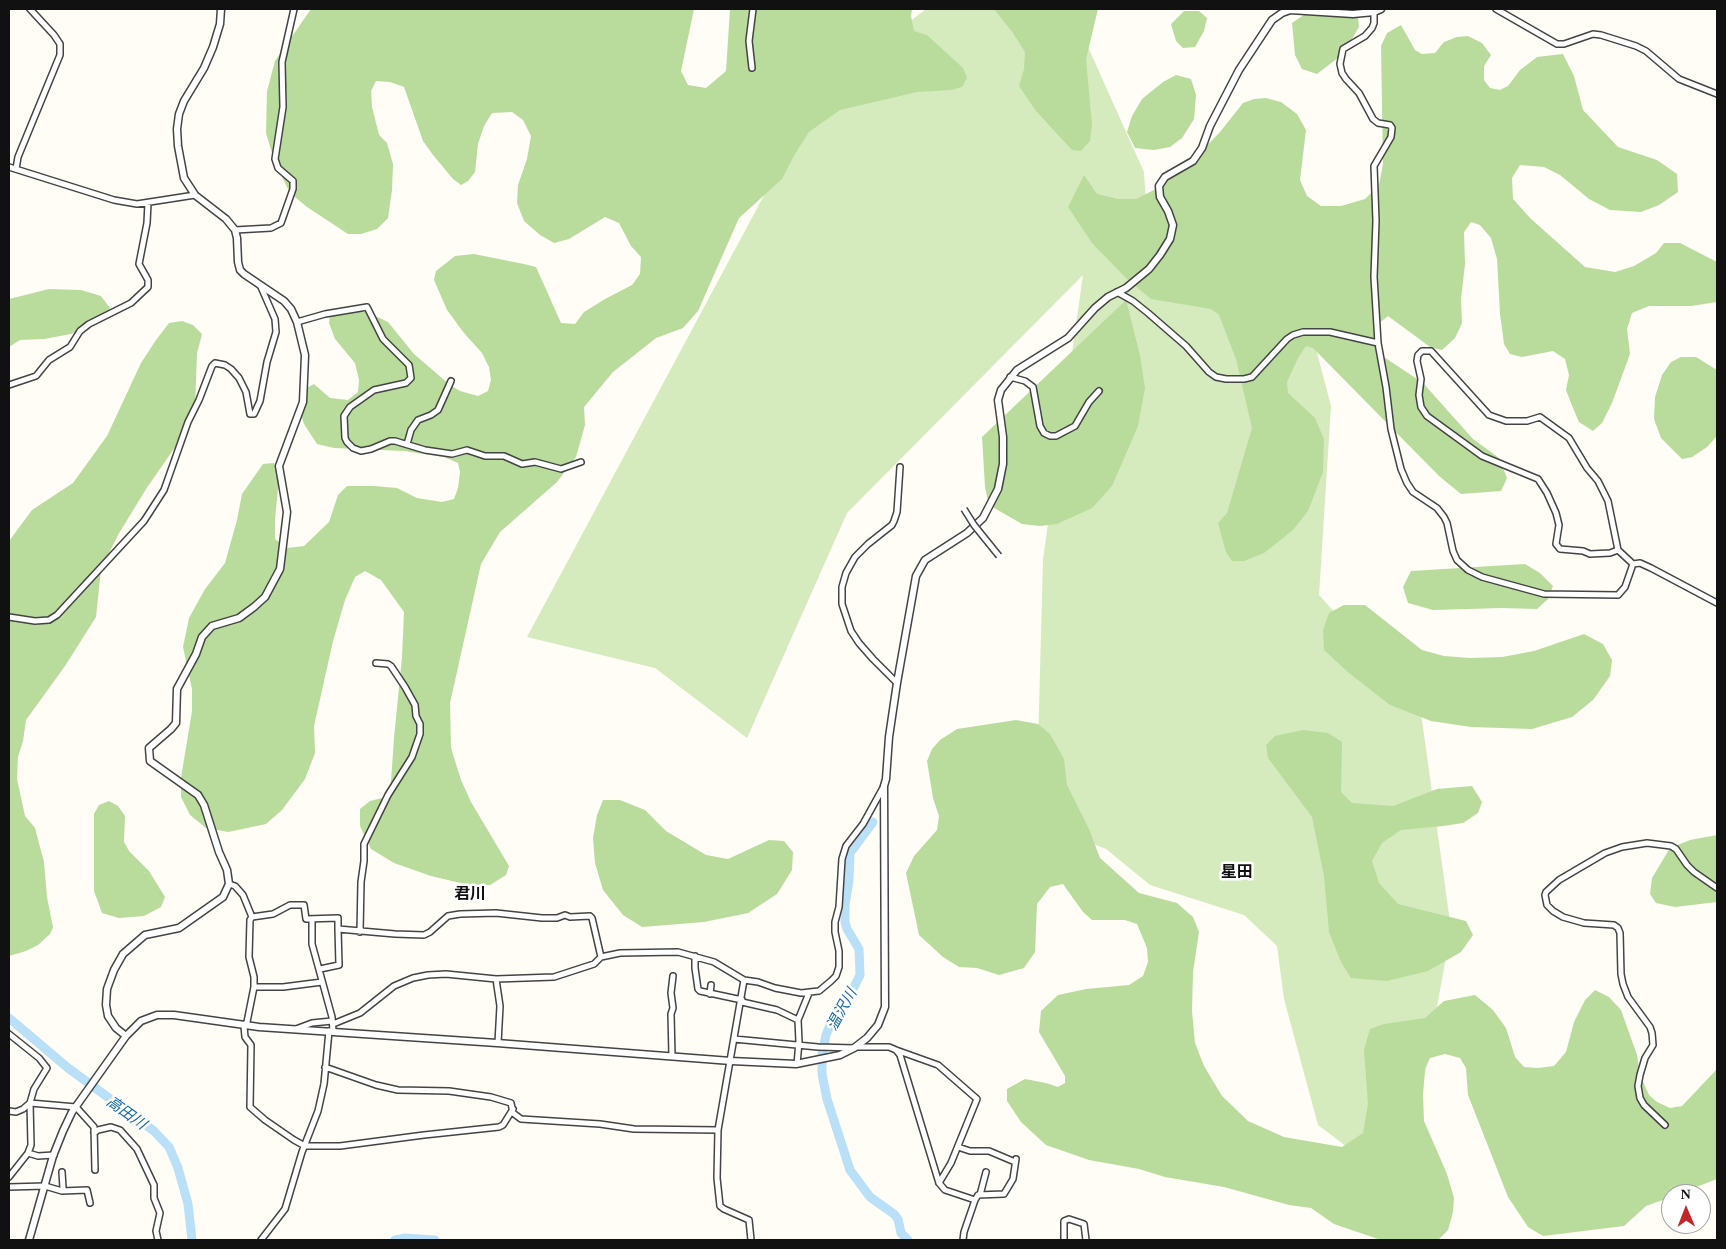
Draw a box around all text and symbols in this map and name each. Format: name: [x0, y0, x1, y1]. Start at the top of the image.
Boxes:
district label: 星田: [1221, 861, 1253, 881]
district label: 君川: [454, 883, 486, 903]
water label: 温沢川: [822, 985, 860, 1033]
water label: 高田川: [104, 1091, 150, 1133]
north arrow: [1661, 1184, 1711, 1234]
text: N: [1681, 1187, 1691, 1202]

